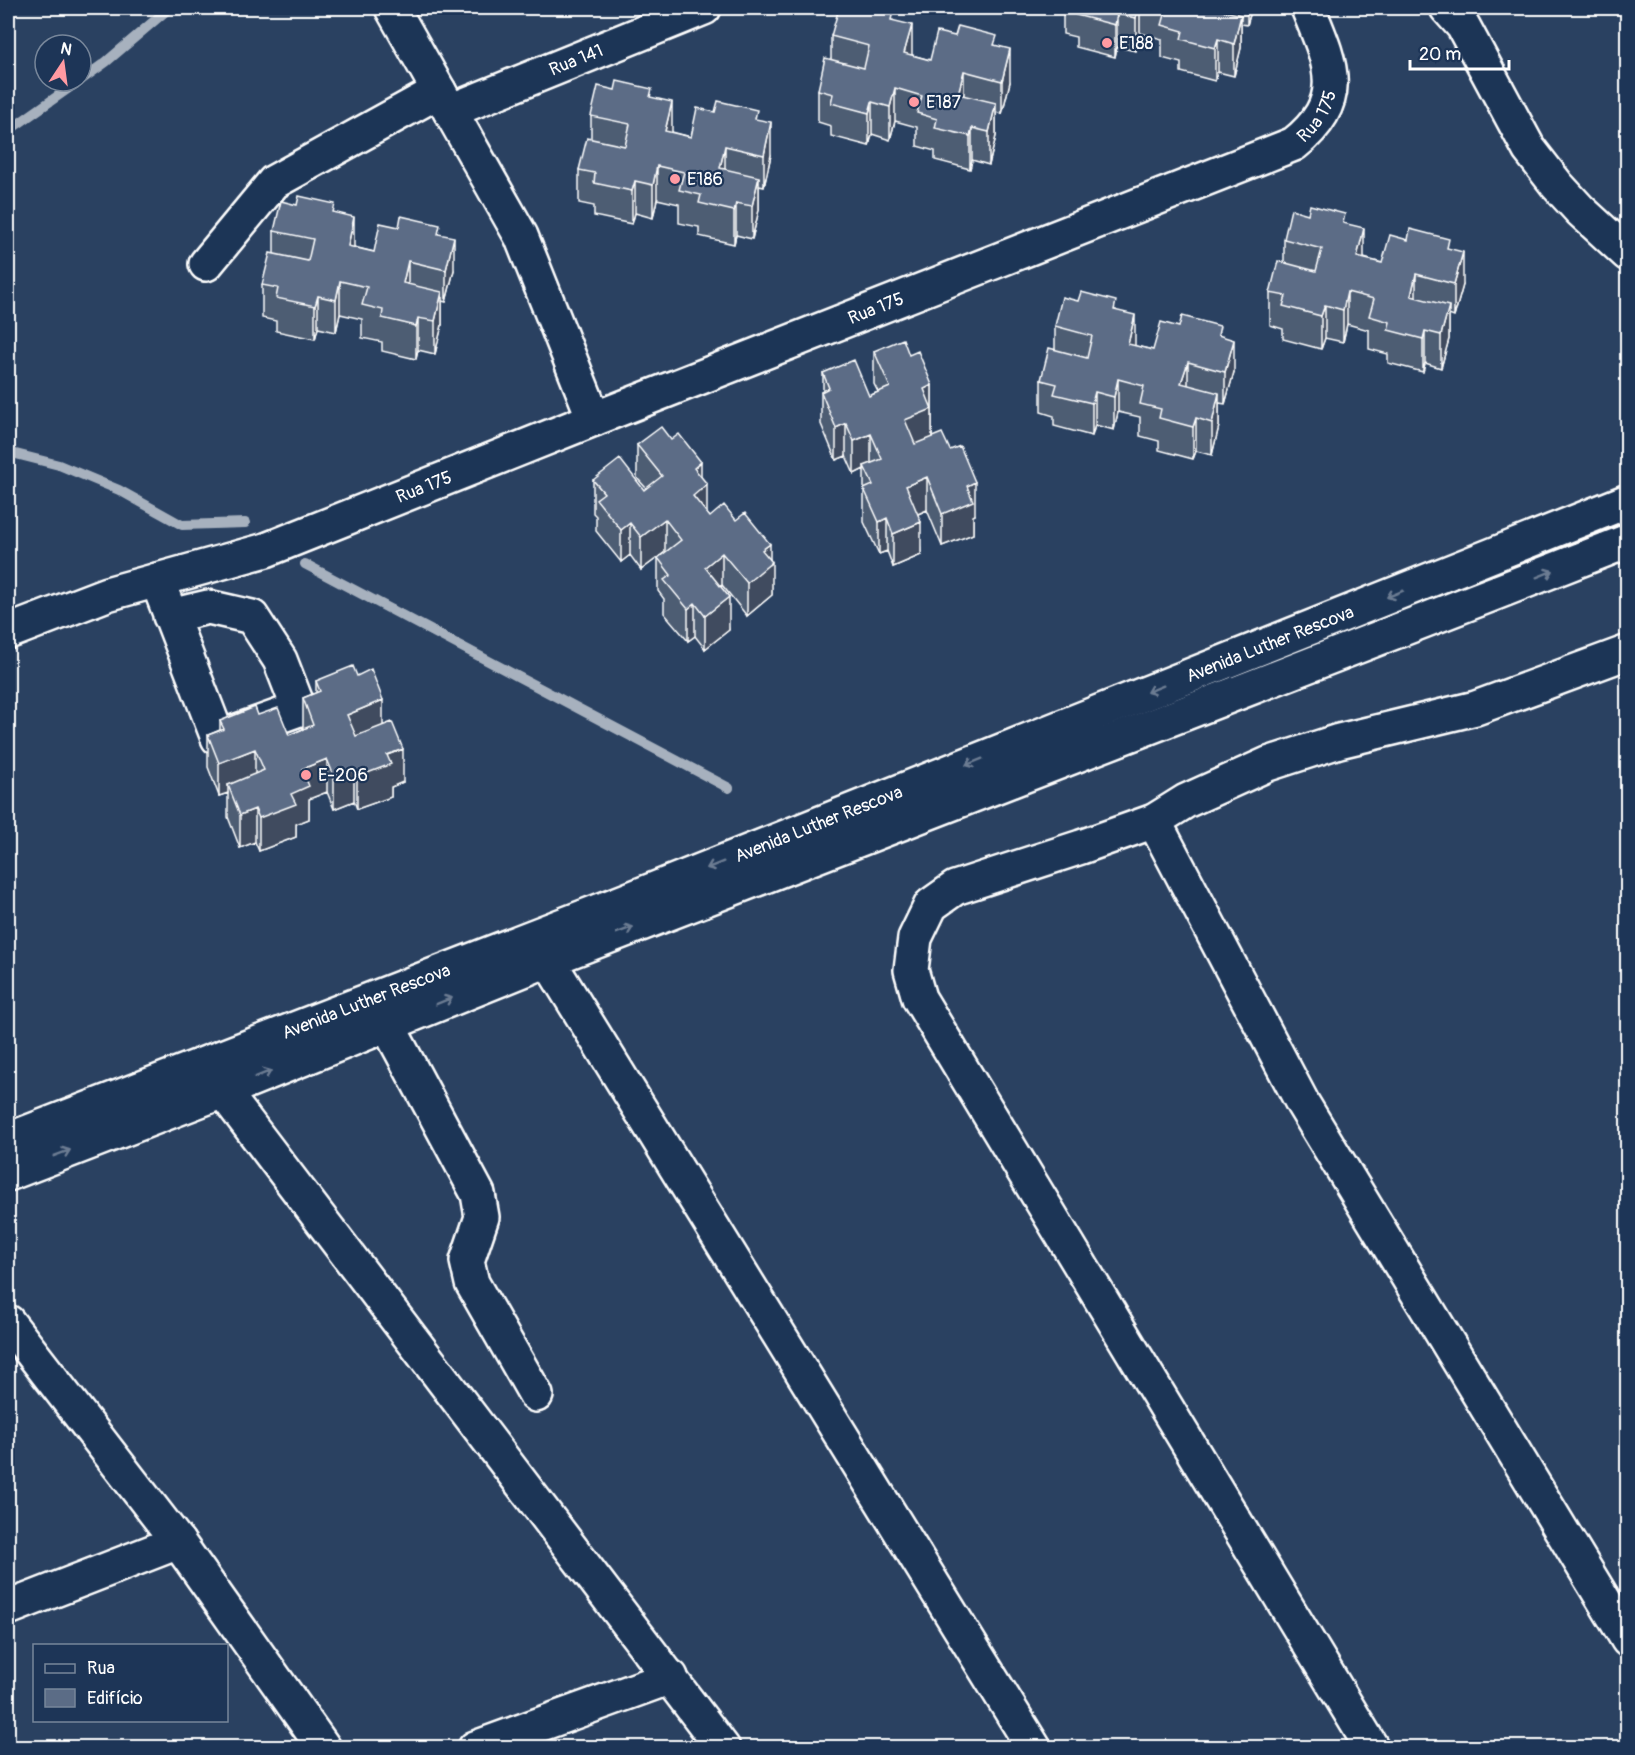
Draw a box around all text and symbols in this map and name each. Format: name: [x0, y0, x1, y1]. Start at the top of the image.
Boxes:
place label: E188: [1119, 32, 1154, 55]
north arrow: [33, 33, 93, 93]
scale bar: [1410, 33, 1509, 71]
marker: E188: [1100, 36, 1114, 50]
text: N: [59, 38, 74, 60]
street label: Rua 141: [546, 39, 606, 81]
text: 20 m: [1419, 43, 1461, 66]
street label: Rua 175: [1292, 88, 1341, 148]
place label: E187: [926, 91, 961, 114]
marker: E187: [907, 95, 921, 109]
place label: E186: [687, 168, 723, 191]
marker: E186: [668, 172, 682, 186]
street label: Rua 175: [845, 287, 907, 330]
street label: Rua 175: [393, 465, 455, 508]
one-way arrow: [1535, 567, 1554, 578]
one-way arrow: [1386, 589, 1405, 600]
street label: Avenida Luther Rescova: [1183, 600, 1357, 688]
one-way arrow: [1147, 685, 1165, 696]
one-way arrow: [965, 757, 984, 768]
place label: E-206: [318, 764, 368, 787]
marker: E-206: [299, 768, 313, 782]
street label: Avenida Luther Rescova: [731, 780, 906, 868]
one-way arrow: [706, 860, 725, 871]
one-way arrow: [616, 924, 634, 935]
street label: Avenida Luther Rescova: [279, 958, 453, 1044]
one-way arrow: [434, 995, 453, 1006]
one-way arrow: [253, 1068, 272, 1079]
one-way arrow: [52, 1147, 71, 1158]
legend: [33, 1644, 228, 1722]
text: Rua: [87, 1657, 115, 1680]
text: Edifício: [87, 1687, 143, 1710]

